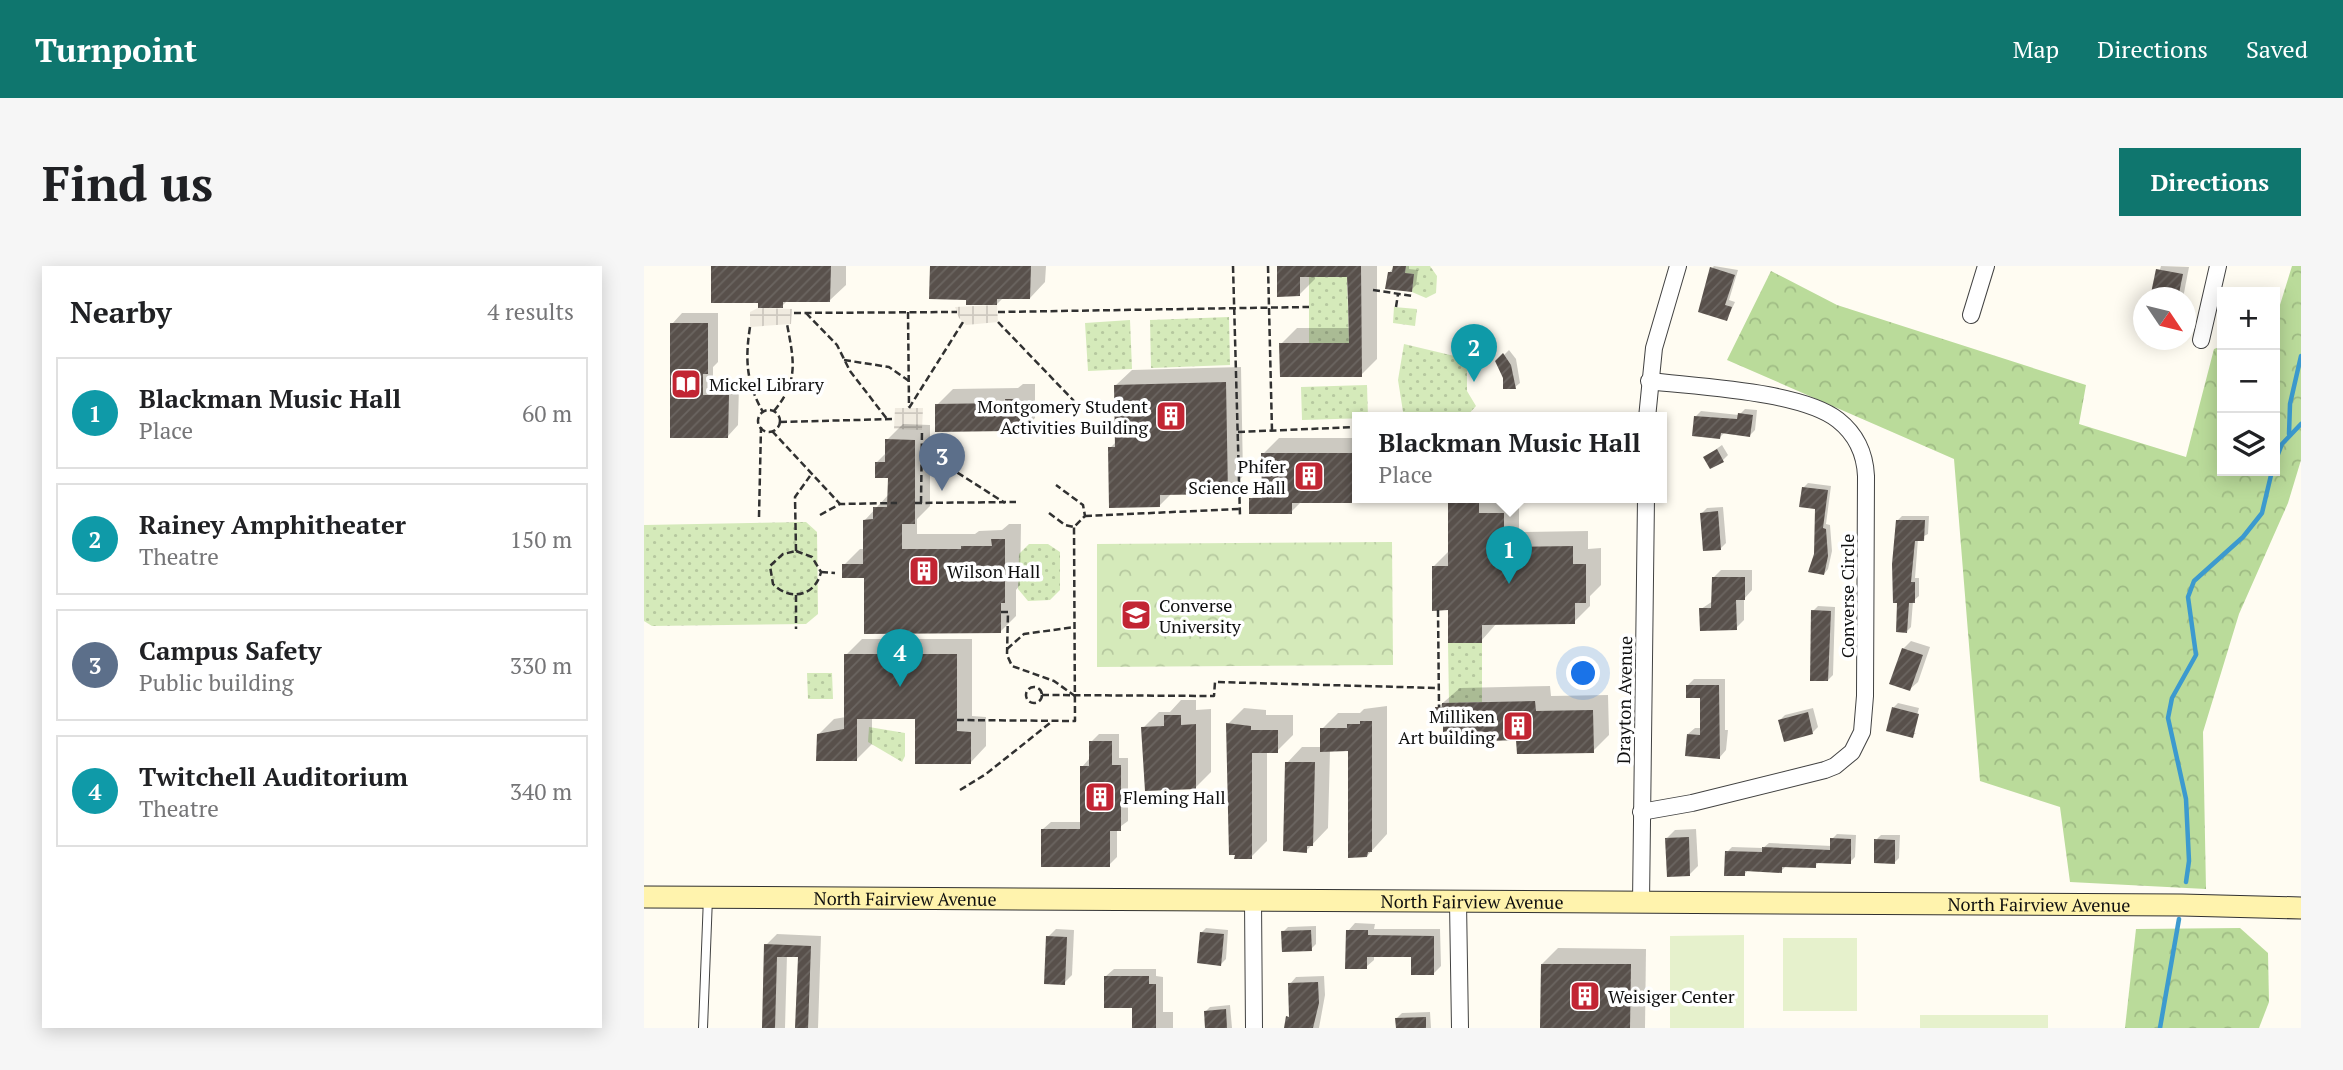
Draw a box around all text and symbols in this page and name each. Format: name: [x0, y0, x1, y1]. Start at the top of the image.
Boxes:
text: Turnpoint: [35, 28, 197, 71]
text: Map: [2013, 33, 2059, 65]
text: Directions: [2097, 33, 2208, 65]
text: Saved: [2246, 33, 2308, 65]
button: Directions: [2119, 148, 2301, 216]
text: Find us: [42, 150, 213, 215]
north arrow: [2133, 287, 2196, 350]
map controls: [2217, 287, 2280, 476]
button: +: [2217, 287, 2280, 350]
text: Nearby: [70, 292, 172, 332]
text: 4 results: [487, 296, 574, 327]
pin: 2: [1451, 324, 1497, 382]
button: −: [2217, 350, 2280, 413]
library icon: Mickel Library: [669, 367, 703, 401]
place label: Mickel Library: [709, 372, 825, 396]
text: Blackman Music Hall: [139, 381, 401, 415]
place label: Montgomery Student Activities Building: [977, 394, 1149, 439]
text: 1: [89, 398, 102, 429]
text: 60 m: [522, 398, 572, 429]
building icon: Montgomery Student Activities Building: [1154, 399, 1188, 433]
popup: [1352, 412, 1667, 503]
button: layers: [2217, 413, 2280, 476]
text: Place: [139, 415, 193, 446]
text: Blackman Music Hall: [1378, 425, 1641, 459]
pin: 3: [919, 433, 965, 491]
place label: Phifer Science Hall: [1188, 454, 1286, 499]
building icon: Phifer Science Hall: [1292, 459, 1326, 493]
text: Place: [1378, 459, 1433, 490]
text: Rainey Amphitheater: [139, 507, 406, 541]
text: 2: [89, 524, 102, 555]
text: 150 m: [510, 524, 572, 555]
pin: 1: [1486, 526, 1532, 584]
street label: Converse Circle: [1835, 534, 1859, 658]
text: Theatre: [139, 541, 219, 572]
building icon: Wilson Hall: [907, 554, 941, 588]
place label: Wilson Hall: [947, 559, 1041, 583]
place label: Converse University: [1159, 593, 1242, 638]
school or university icon: Converse University: [1119, 598, 1153, 632]
pin: 4: [877, 629, 923, 687]
text: Campus Safety: [139, 633, 321, 667]
street label: Drayton Avenue: [1611, 636, 1637, 764]
text: 3: [89, 650, 102, 681]
text: 330 m: [510, 650, 572, 681]
your location: [1566, 656, 1600, 690]
text: Public building: [139, 667, 294, 698]
place label: Milliken Art building: [1398, 704, 1496, 749]
building icon: Milliken Art building: [1501, 709, 1535, 743]
text: Twitchell Auditorium: [139, 759, 408, 793]
text: 4: [89, 776, 102, 807]
text: 340 m: [510, 776, 572, 807]
building icon: Fleming Hall: [1083, 780, 1117, 814]
place label: Fleming Hall: [1123, 785, 1226, 809]
text: Theatre: [139, 793, 219, 824]
street label: North Fairview Avenue: [813, 886, 997, 911]
street label: North Fairview Avenue: [1380, 889, 1564, 914]
street label: North Fairview Avenue: [1947, 892, 2131, 917]
building icon: Weisiger Center: [1568, 979, 1602, 1013]
place label: Weisiger Center: [1608, 984, 1735, 1008]

